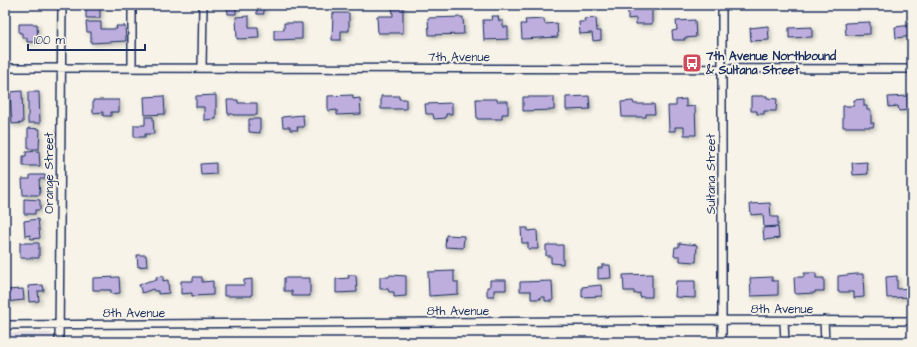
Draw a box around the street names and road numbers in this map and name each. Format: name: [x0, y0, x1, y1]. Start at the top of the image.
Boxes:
street label: 7th Avenue: [428, 49, 490, 66]
street label: Orange Street: [41, 132, 59, 214]
street label: Sultana Street: [703, 134, 720, 214]
street label: 8th Avenue: [751, 301, 814, 318]
street label: 8th Avenue: [427, 303, 490, 320]
street label: 8th Avenue: [103, 305, 166, 322]

